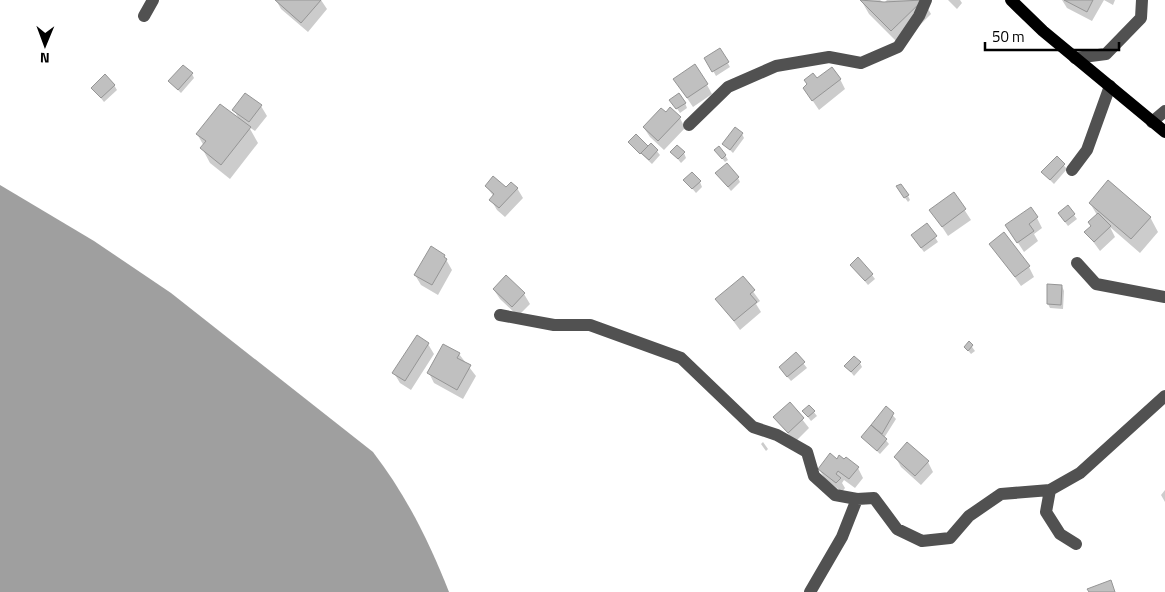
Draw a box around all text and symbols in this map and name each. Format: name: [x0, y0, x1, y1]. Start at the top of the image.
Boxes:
north arrow: [20, 20, 70, 70]
scale bar: [985, 20, 1119, 52]
text: 50 m: [992, 25, 1025, 48]
text: N: [40, 48, 50, 69]

